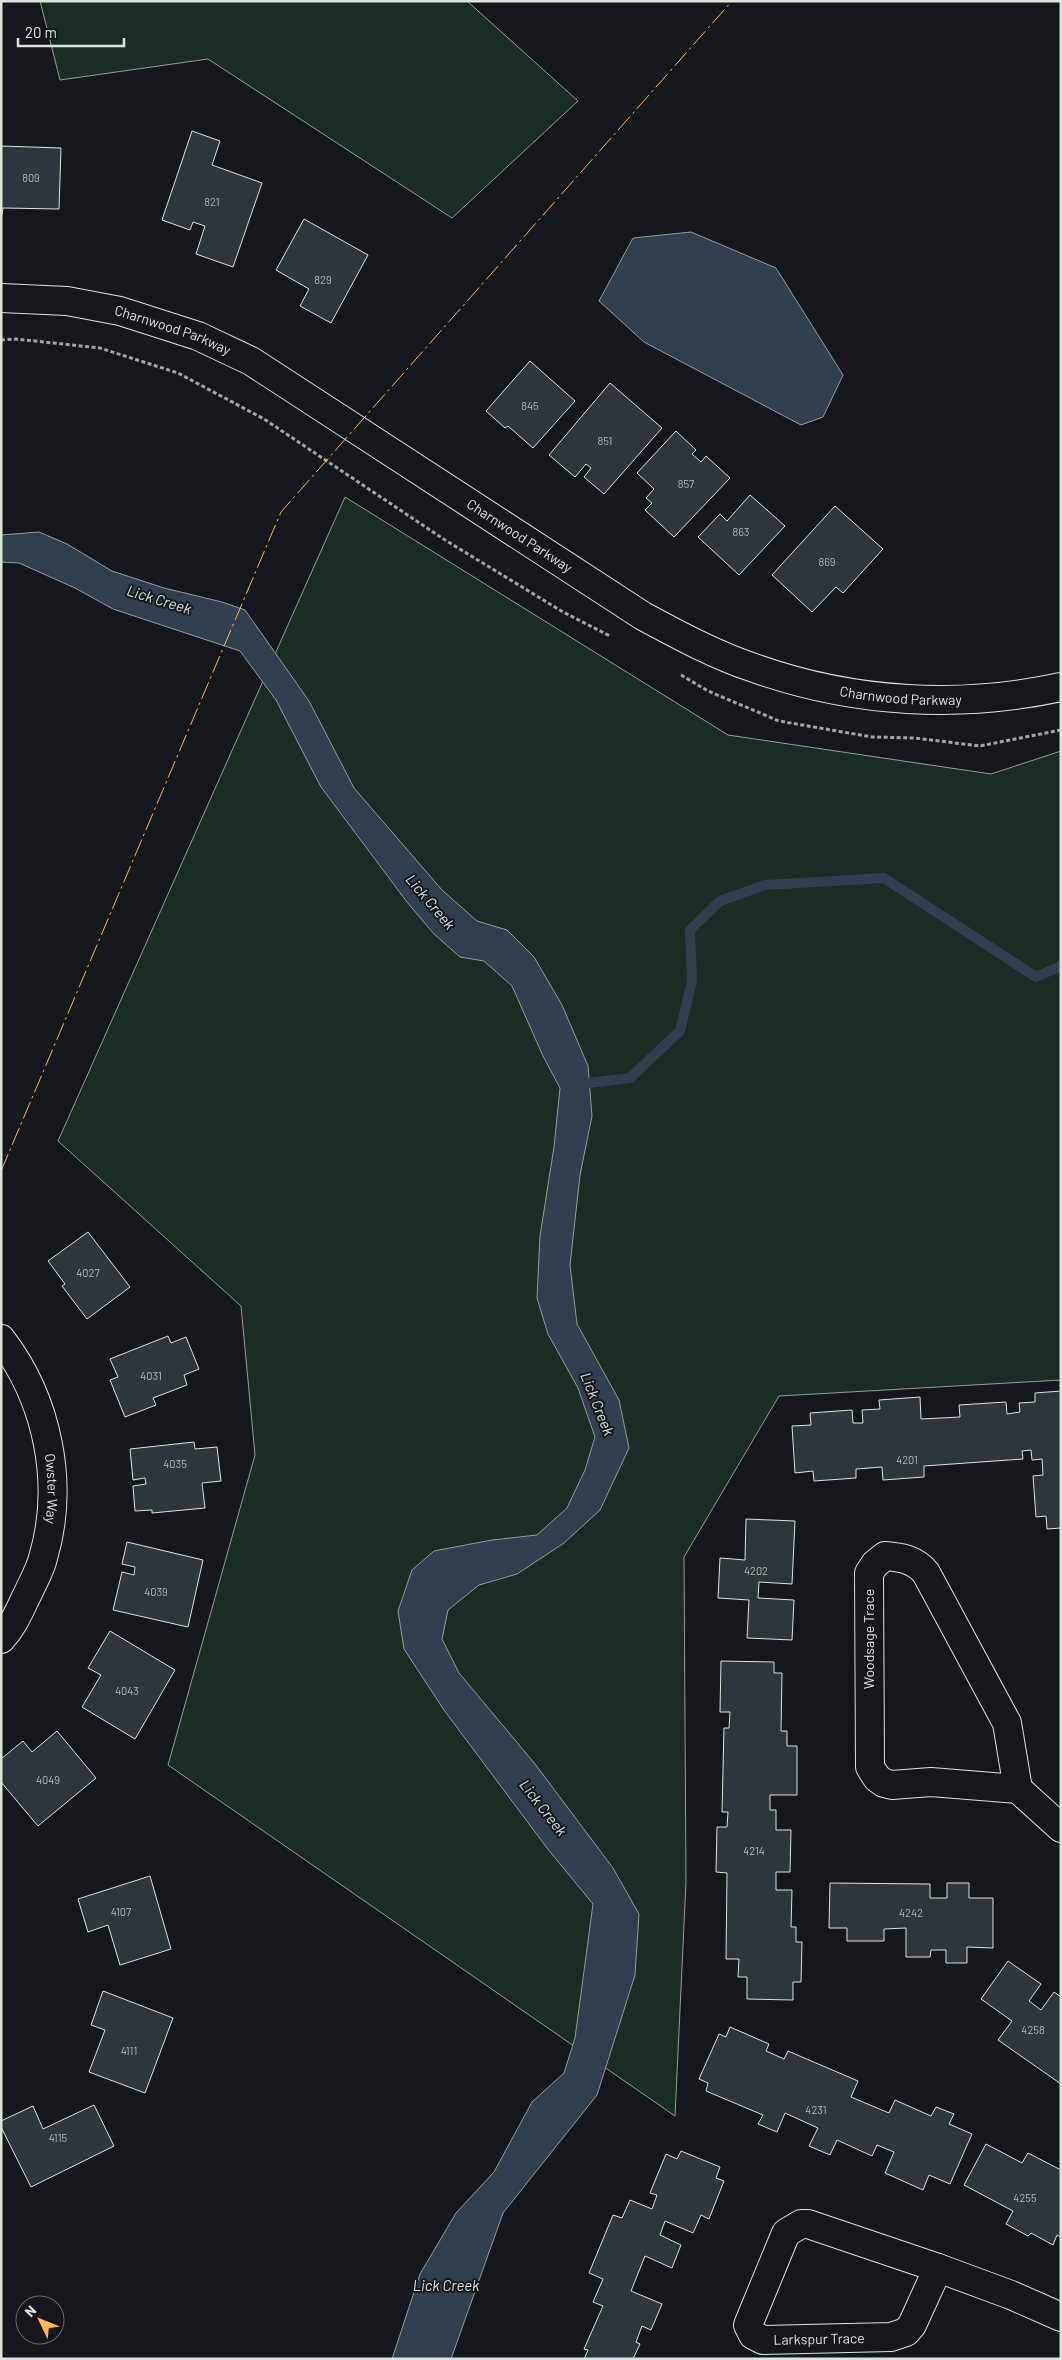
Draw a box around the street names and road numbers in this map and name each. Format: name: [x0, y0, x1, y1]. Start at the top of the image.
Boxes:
street label: Charnwood Parkway: [113, 301, 234, 359]
street label: Charnwood Parkway: [464, 495, 576, 576]
street label: Charnwood Parkway: [838, 682, 962, 708]
street label: Owster Way: [42, 1452, 62, 1526]
street label: Woodsage Trace: [860, 1589, 877, 1689]
street label: Larkspur Trace: [773, 2329, 865, 2348]

